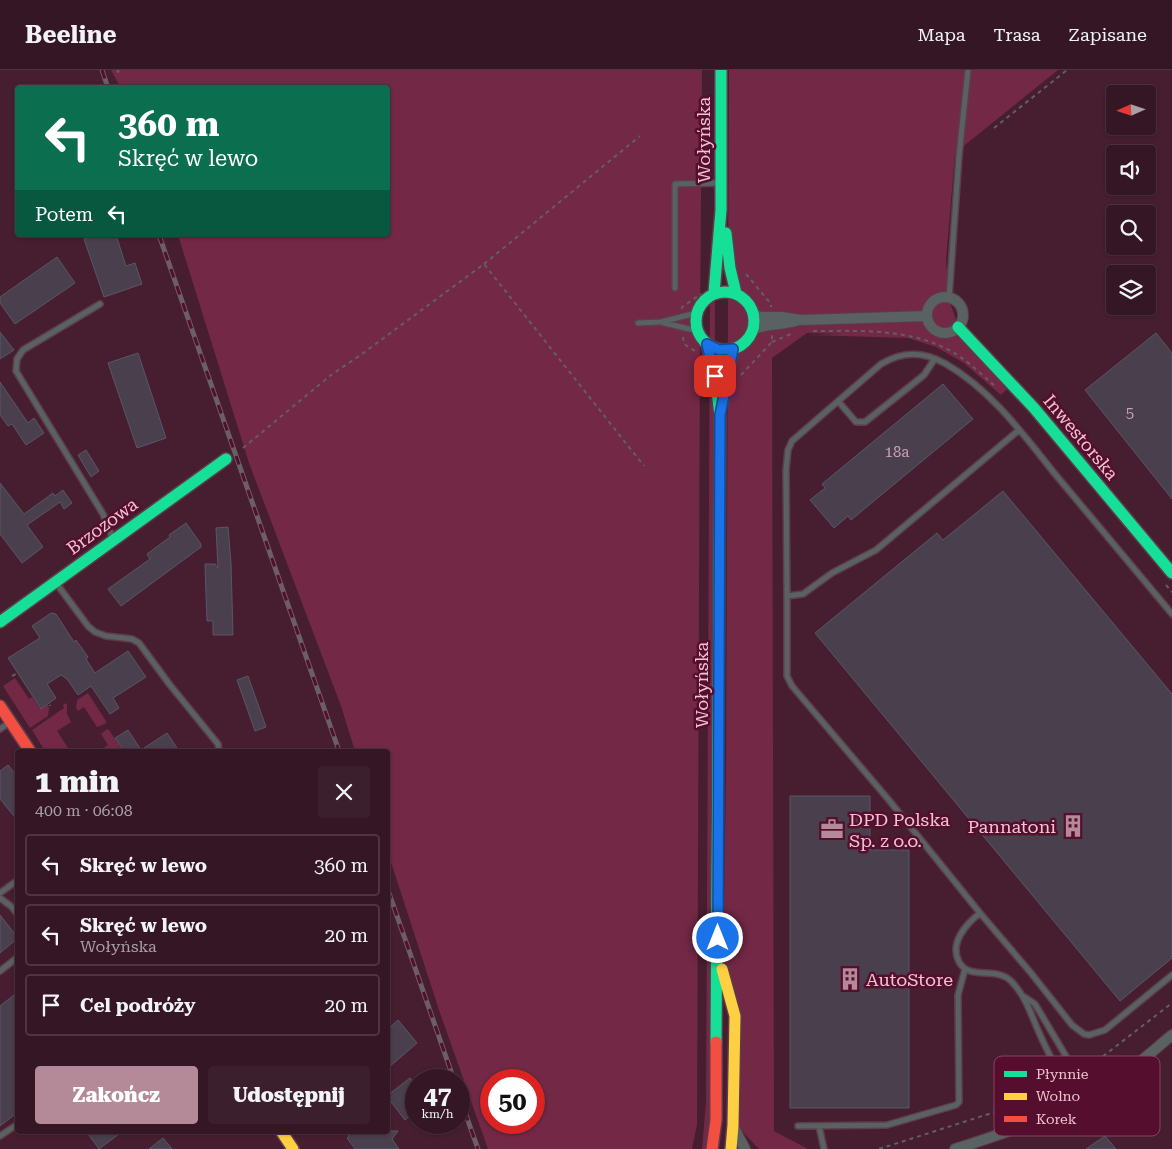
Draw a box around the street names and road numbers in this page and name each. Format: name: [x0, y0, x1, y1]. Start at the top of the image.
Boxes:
street label: Wołyńska: [693, 97, 714, 183]
street label: Inwestorska: [1039, 390, 1123, 484]
street label: Brzozowa: [62, 493, 142, 559]
street label: Wołyńska: [691, 642, 712, 728]

